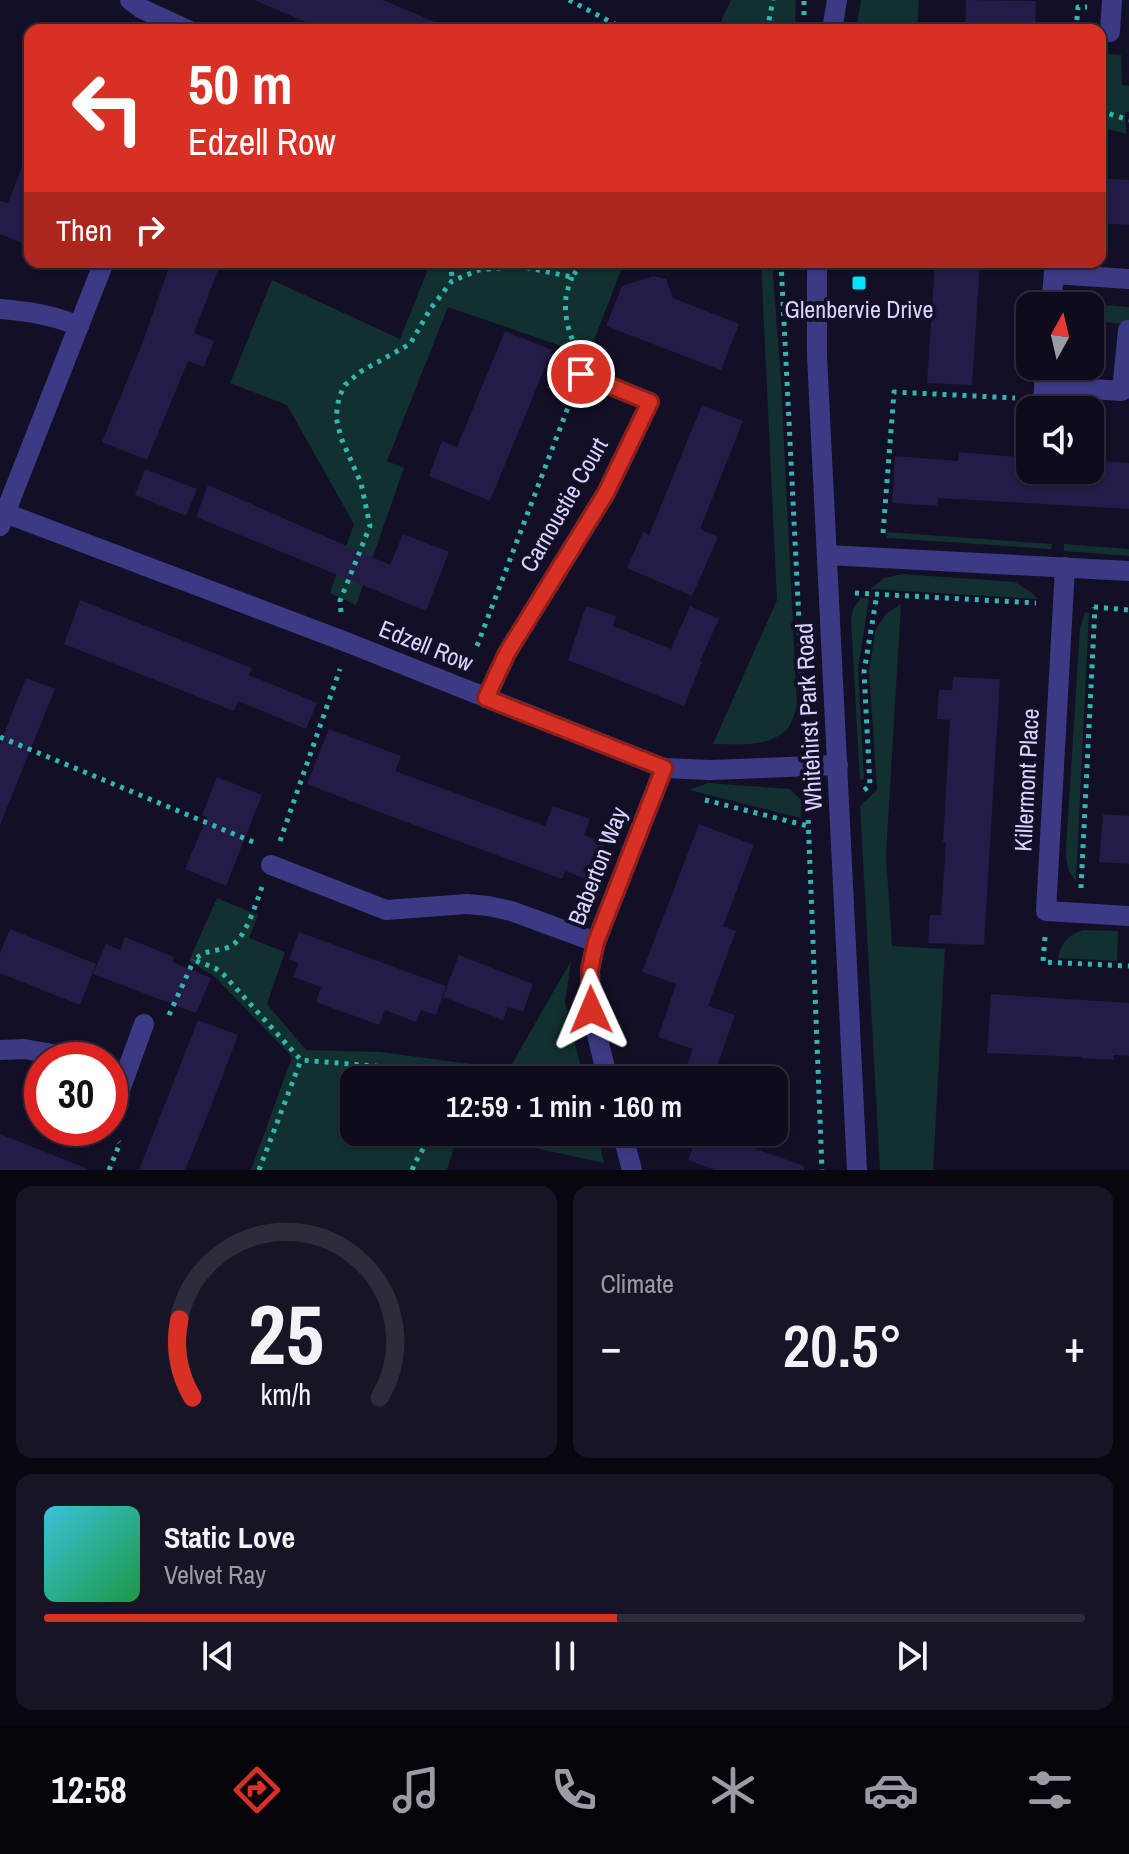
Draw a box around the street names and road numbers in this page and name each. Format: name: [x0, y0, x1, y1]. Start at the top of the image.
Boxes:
street label: Carnoustie Court: [512, 431, 615, 577]
street label: Edzell Row: [375, 612, 479, 679]
street label: Whitehirst Park Road: [787, 622, 829, 812]
street label: Killermont Place: [1006, 708, 1046, 852]
street label: Baberton Way: [560, 802, 634, 929]

